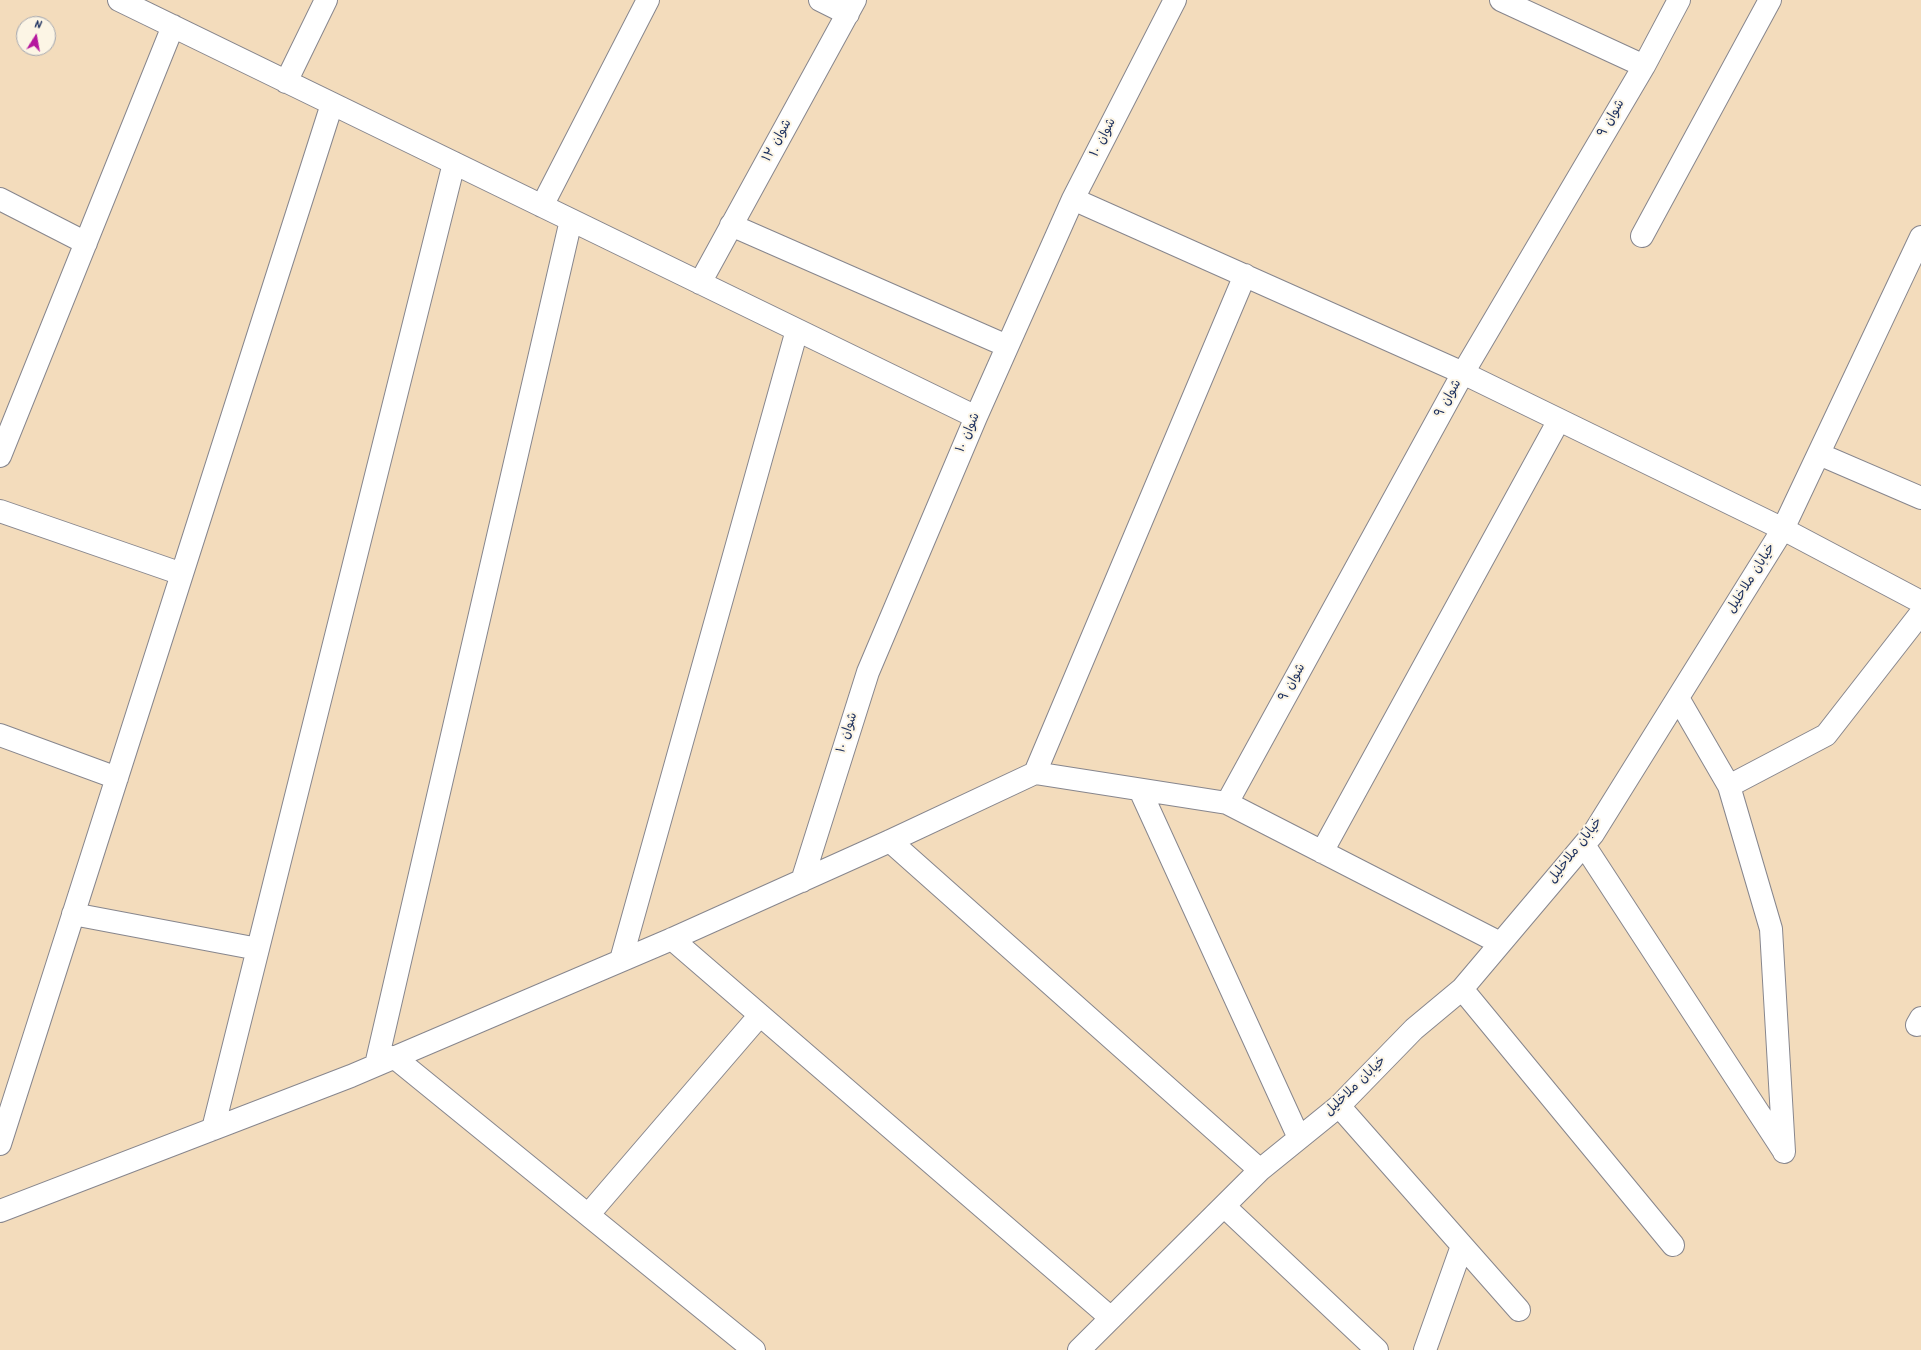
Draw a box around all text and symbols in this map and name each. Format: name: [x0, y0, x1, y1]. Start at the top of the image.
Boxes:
north arrow: [16, 16, 56, 56]
text: N: [33, 16, 43, 35]
street label: شوان ۹: [1595, 97, 1629, 141]
street label: شوان ۱۰: [1088, 116, 1120, 160]
street label: شوان ۱۲: [760, 117, 796, 165]
street label: شوان ۹: [1432, 377, 1466, 421]
street label: شوان ۱۰: [954, 411, 984, 455]
street label: خیابان ملاخلیل: [1724, 541, 1780, 617]
street label: شوان ۹: [1276, 661, 1310, 705]
street label: شوان ۱۰: [834, 711, 862, 755]
street label: خیابان ملاخلیل: [1545, 815, 1607, 887]
street label: خیابان ملاخلیل: [1322, 1054, 1390, 1120]

